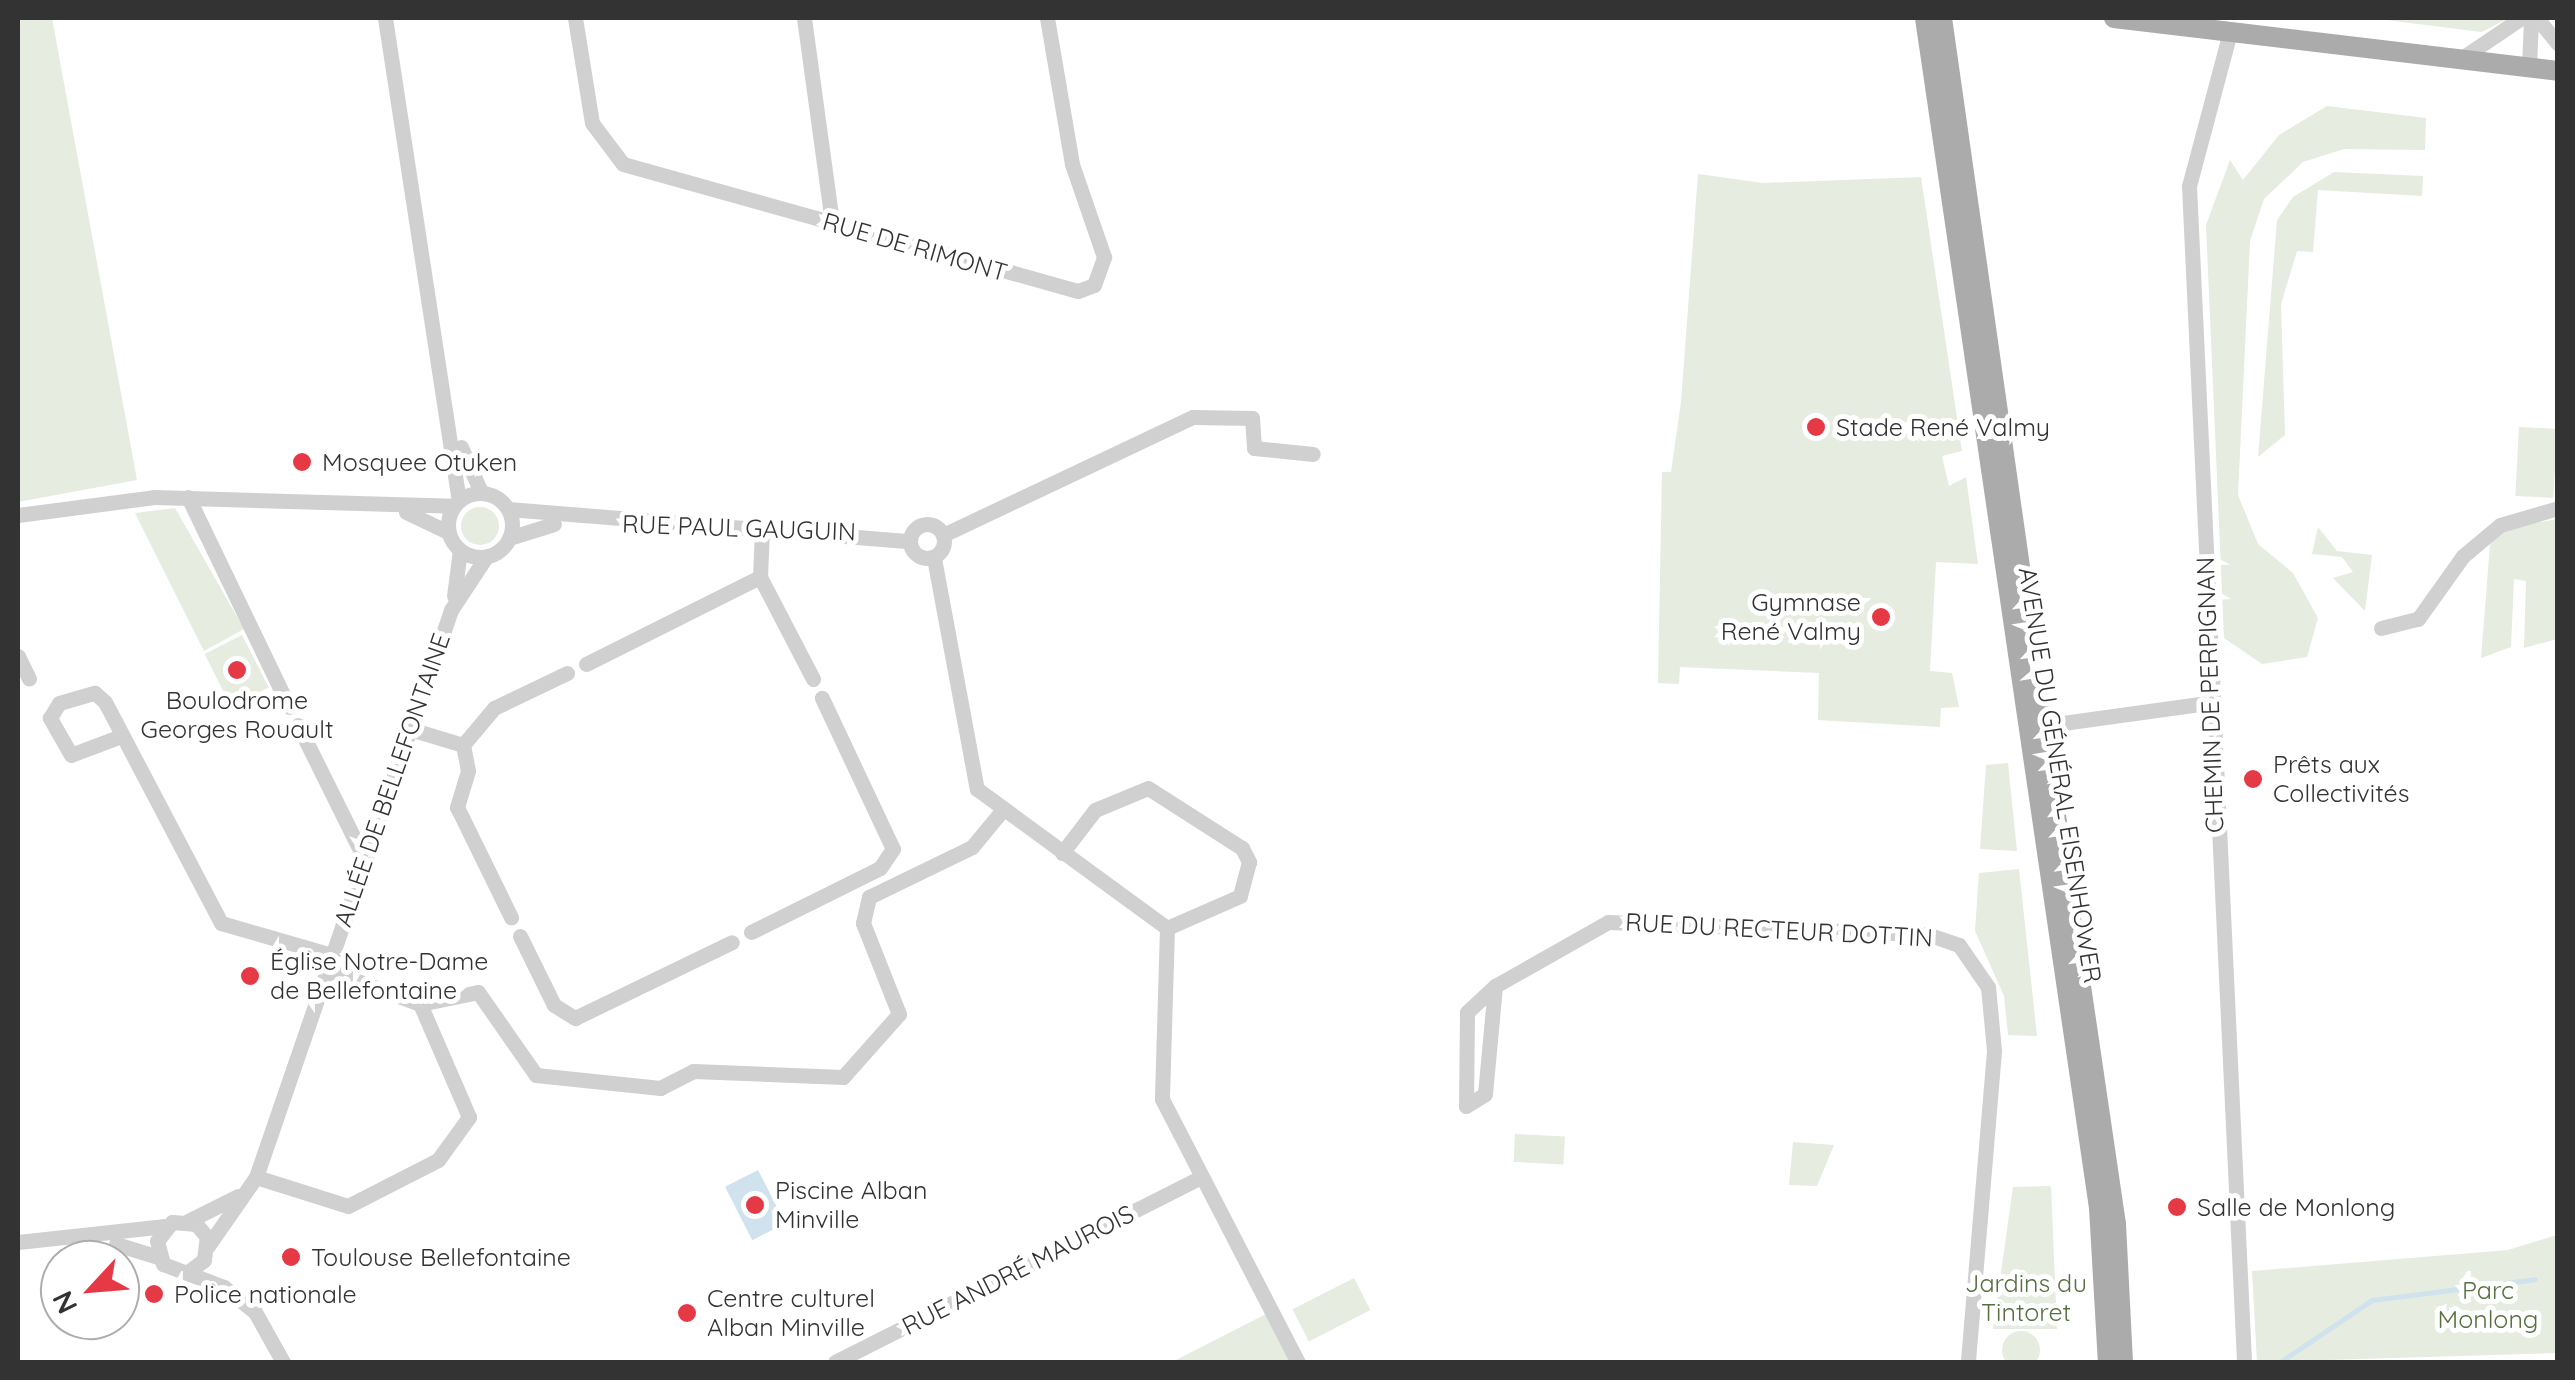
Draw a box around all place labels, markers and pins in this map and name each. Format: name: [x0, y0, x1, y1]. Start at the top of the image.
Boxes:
place label: Stade René Valmy: [1836, 412, 2050, 442]
marker: Stade René Valmy: [1805, 416, 1827, 438]
place label: Mosquee Otuken: [322, 447, 517, 477]
marker: Mosquee Otuken: [291, 451, 313, 473]
place label: Gymnase René Valmy: [1721, 588, 1861, 647]
marker: Gymnase René Valmy: [1870, 606, 1892, 628]
marker: Boulodrome Georges Rouault: [226, 659, 248, 681]
place label: Boulodrome Georges Rouault: [141, 686, 333, 745]
place label: Prêts aux Collectivités: [2273, 750, 2409, 809]
marker: Prêts aux Collectivités: [2242, 768, 2264, 790]
place label: Église Notre-Dame de Bellefontaine: [270, 947, 488, 1006]
marker: Église Notre-Dame de Bellefontaine: [239, 965, 261, 987]
place label: Piscine Alban Minville: [775, 1176, 927, 1235]
place label: Salle de Monlong: [2197, 1192, 2395, 1222]
marker: Piscine Alban Minville: [744, 1194, 766, 1216]
marker: Salle de Monlong: [2166, 1196, 2188, 1218]
place label: Toulouse Bellefontaine: [311, 1242, 571, 1272]
marker: Toulouse Bellefontaine: [280, 1246, 302, 1268]
place label: Police nationale: [174, 1279, 356, 1309]
marker: Police nationale: [143, 1283, 165, 1305]
place label: Centre culturel Alban Minville: [707, 1284, 875, 1343]
marker: Centre culturel Alban Minville: [676, 1302, 698, 1324]

